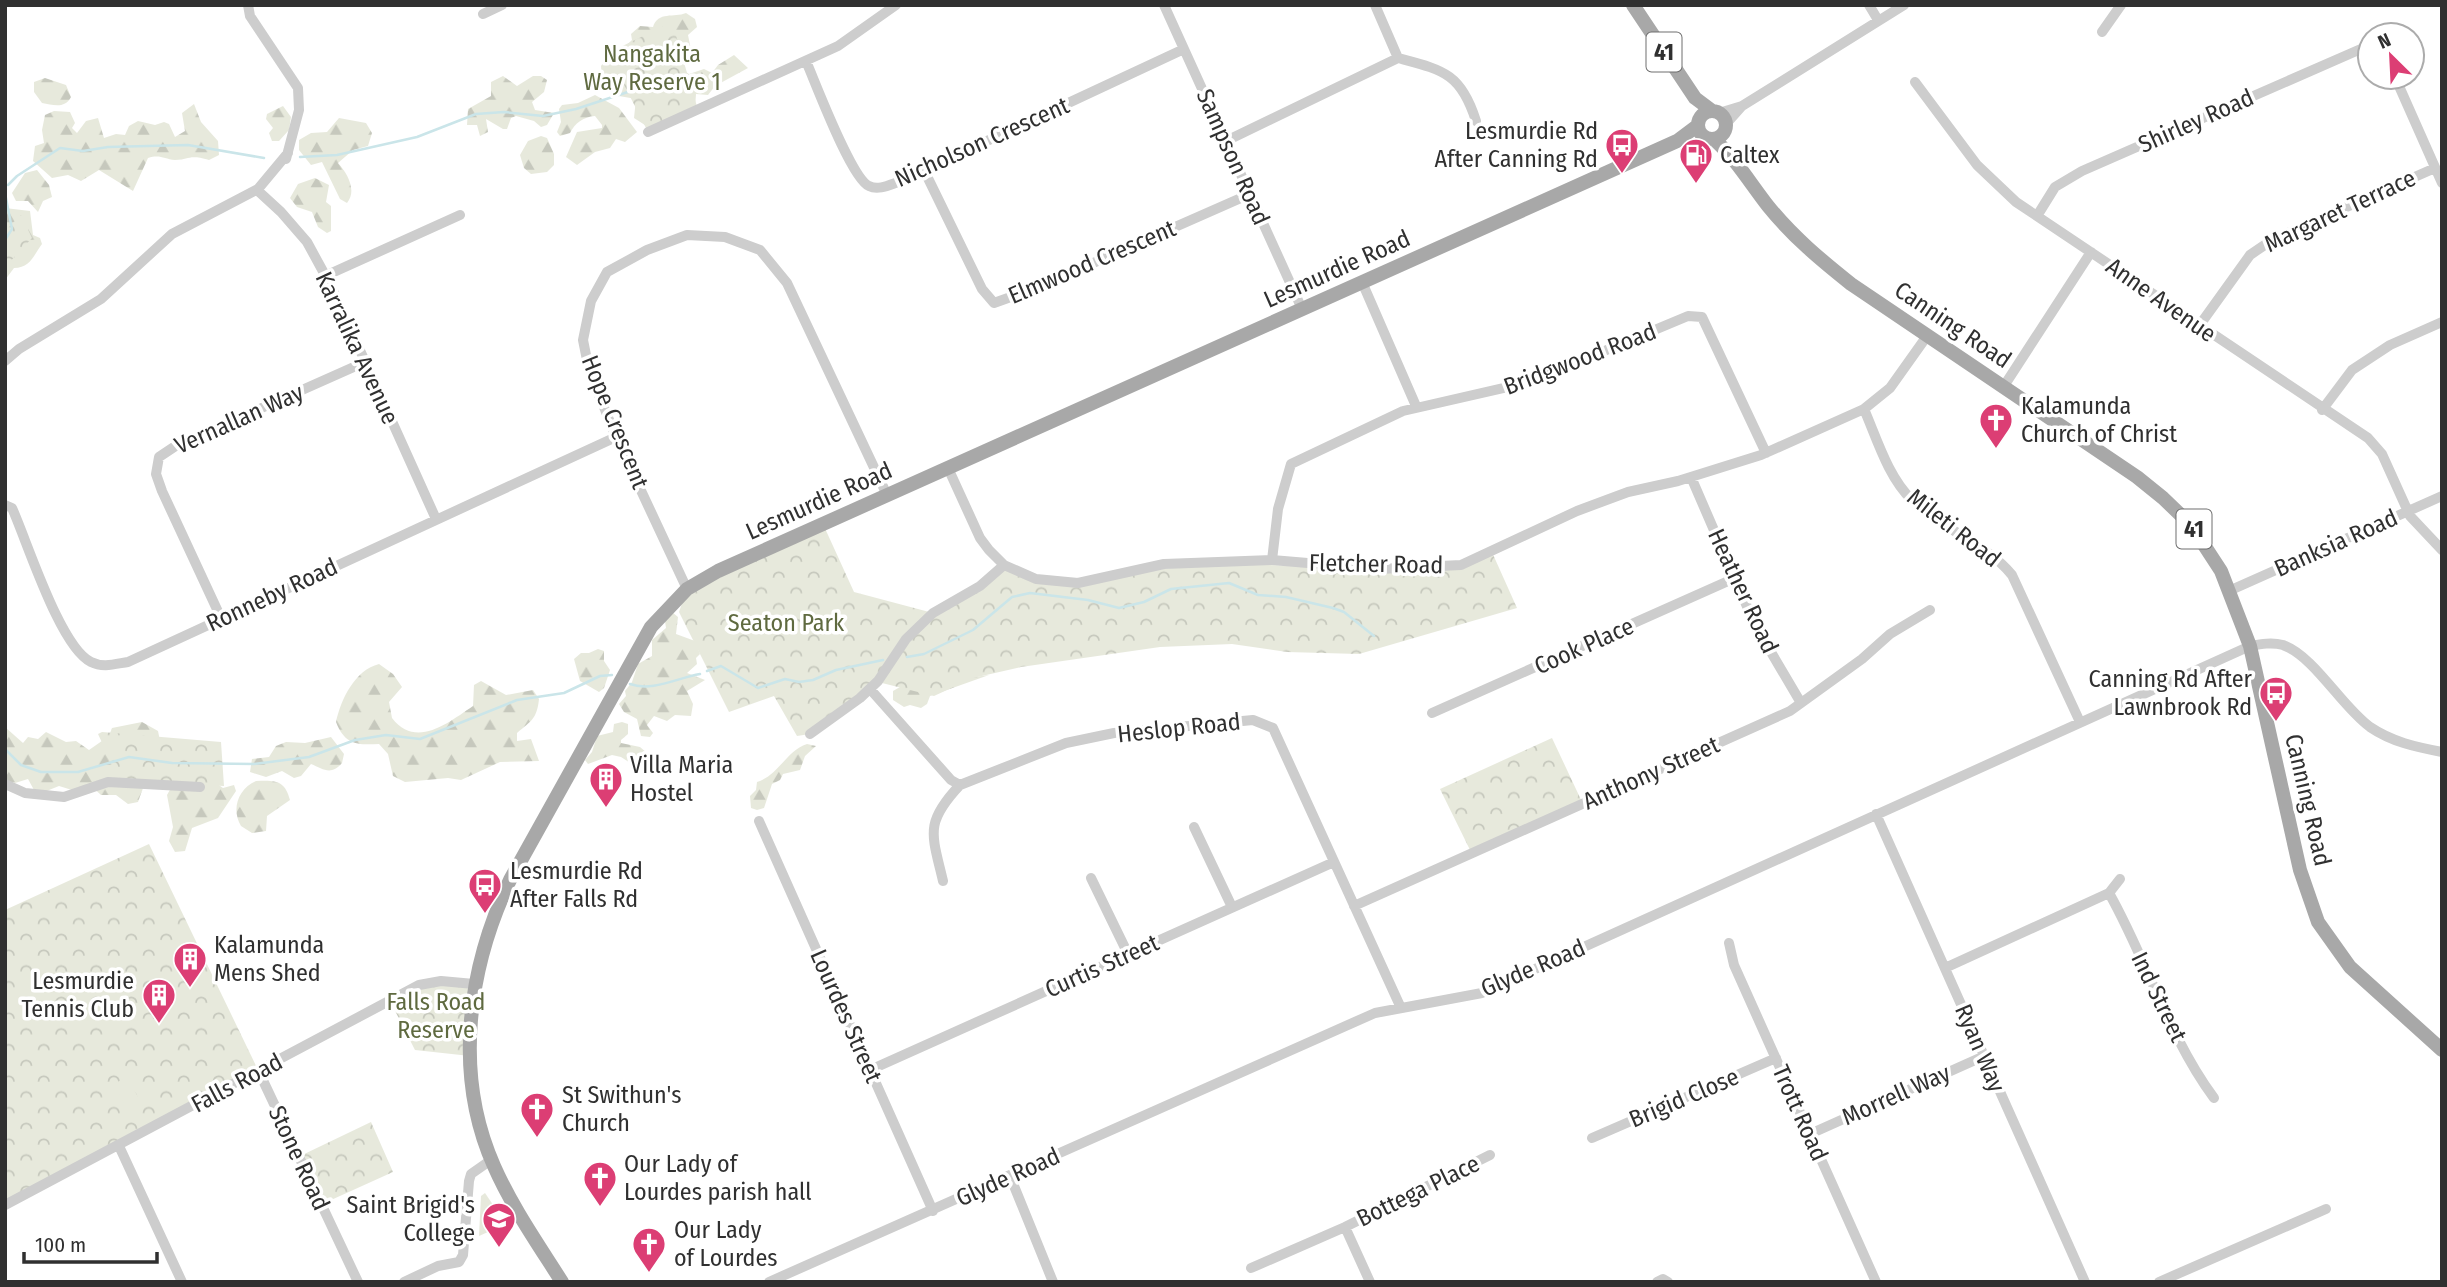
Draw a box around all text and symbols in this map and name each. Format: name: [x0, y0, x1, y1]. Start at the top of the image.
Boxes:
north arrow: [2356, 21, 2426, 91]
text: N: [2374, 28, 2394, 54]
road number: 41: [1646, 32, 1682, 72]
park label: Nangakita Way Reserve 1: [583, 40, 721, 96]
street label: Shirley Road: [2134, 83, 2258, 159]
street label: Sampson Road: [1191, 85, 1275, 229]
street label: Nicholson Crescent: [891, 91, 1073, 193]
place label: Lesmurdie Rd After Canning Rd: [1434, 117, 1598, 173]
bus stop icon: Lesmurdie Rd After Canning Rd: [1603, 126, 1641, 175]
fuel station icon: Caltex: [1677, 136, 1715, 185]
place label: Caltex: [1720, 141, 1780, 169]
street label: Margaret Terrace: [2260, 164, 2420, 258]
street label: Elmwood Crescent: [1004, 214, 1180, 310]
street label: Lesmurdie Road: [1260, 224, 1414, 314]
street label: Anne Avenue: [2101, 252, 2221, 348]
street label: Karralika Avenue: [310, 268, 404, 428]
street label: Canning Road: [1889, 276, 2017, 374]
street label: Bridgwood Road: [1500, 317, 1660, 401]
street label: Hope Crescent: [576, 351, 654, 493]
street label: Vernallan Way: [170, 378, 308, 460]
place label: Kalamunda Church of Christ: [2021, 392, 2177, 448]
church icon: Kalamunda Church of Christ: [1977, 401, 2015, 450]
street label: Lesmurdie Road: [742, 456, 896, 546]
street label: Mileti Road: [1902, 483, 2006, 573]
street label: Banksia Road: [2270, 503, 2402, 583]
road number: 41: [2176, 509, 2212, 548]
street label: Heather Road: [1702, 524, 1784, 658]
street label: Fletcher Road: [1309, 549, 1443, 579]
street label: Ronneby Road: [202, 552, 342, 638]
park label: Seaton Park: [728, 609, 845, 637]
street label: Cook Place: [1530, 612, 1638, 680]
place label: Canning Rd After Lawnbrook Rd: [2088, 665, 2253, 721]
bus stop icon: Canning Rd After Lawnbrook Rd: [2257, 674, 2295, 723]
street label: Heslop Road: [1116, 708, 1242, 748]
street label: Anthony Street: [1579, 730, 1724, 816]
street label: Canning Road: [2279, 731, 2337, 869]
place label: Villa Maria Hostel: [630, 751, 733, 807]
building icon: Villa Maria Hostel: [587, 760, 625, 809]
place label: Lesmurdie Rd After Falls Rd: [510, 857, 643, 913]
bus stop icon: Lesmurdie Rd After Falls Rd: [466, 866, 504, 915]
street label: Curtis Street: [1041, 928, 1163, 1004]
place label: Kalamunda Mens Shed: [214, 931, 324, 987]
street label: Glyde Road: [1477, 934, 1589, 1002]
building icon: Kalamunda Mens Shed: [171, 940, 209, 989]
street label: Lourdes Street: [804, 945, 888, 1087]
street label: Ind Street: [2125, 948, 2193, 1047]
place label: Lesmurdie Tennis Club: [22, 967, 134, 1023]
building icon: Lesmurdie Tennis Club: [140, 976, 178, 1025]
park label: Falls Road Reserve: [387, 988, 485, 1044]
street label: Ryan Way: [1949, 1000, 2011, 1096]
street label: Falls Road: [187, 1047, 287, 1119]
street label: Morrell Way: [1838, 1059, 1955, 1131]
street label: Trott Road: [1767, 1061, 1833, 1165]
street label: Brigid Close: [1625, 1062, 1743, 1134]
place label: St Swithun's Church: [562, 1081, 681, 1137]
church icon: St Swithun's Church: [518, 1090, 556, 1139]
street label: Stone Road: [263, 1101, 335, 1215]
street label: Glyde Road: [952, 1142, 1064, 1212]
street label: Bottega Place: [1352, 1149, 1484, 1233]
place label: Our Lady of Lourdes parish hall: [624, 1150, 812, 1206]
church icon: Our Lady of Lourdes parish hall: [581, 1159, 619, 1208]
place label: Saint Brigid's College: [347, 1191, 475, 1247]
school or university icon: Saint Brigid's College: [480, 1200, 518, 1249]
place label: Our Lady of Lourdes: [674, 1216, 778, 1272]
scale bar: [24, 1220, 158, 1264]
church icon: Our Lady of Lourdes: [630, 1225, 668, 1274]
text: 100 m: [35, 1232, 86, 1258]

